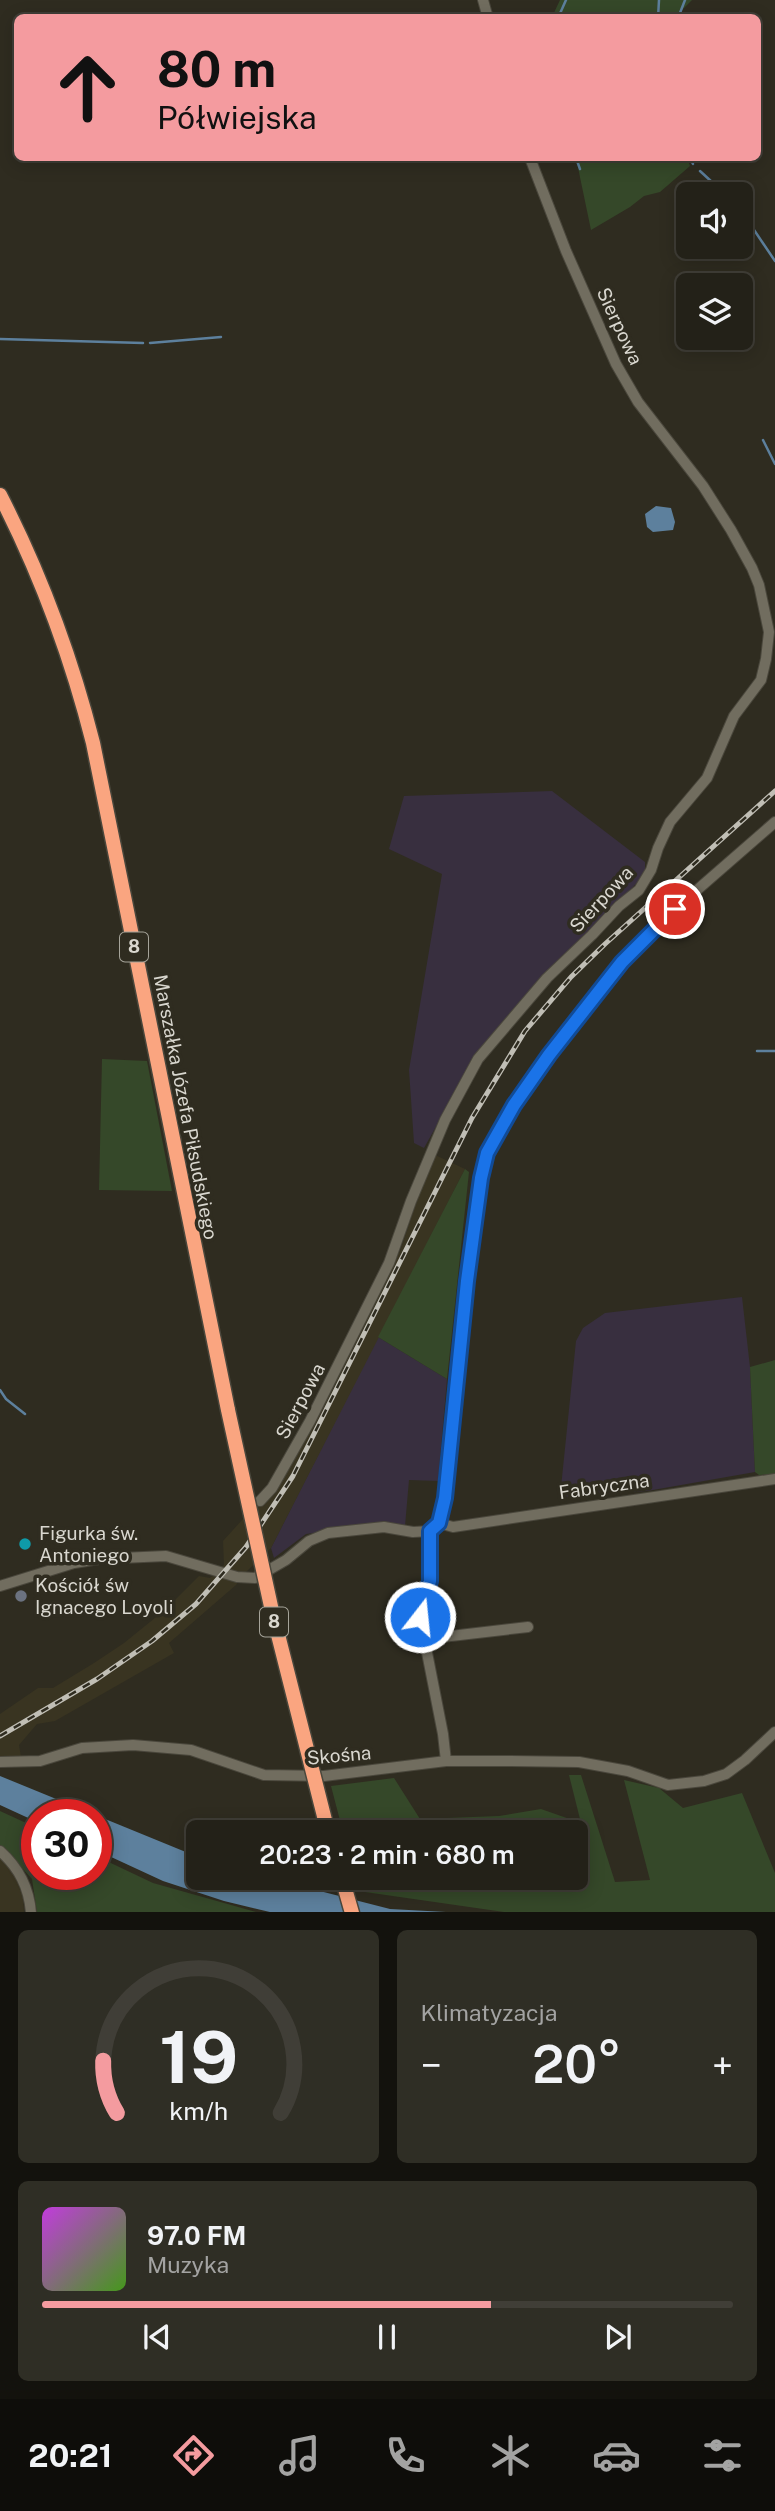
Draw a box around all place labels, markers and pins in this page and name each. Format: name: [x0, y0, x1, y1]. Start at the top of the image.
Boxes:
pin: [645, 879, 705, 939]
place label: Figurka św. Antoniego: [39, 1522, 138, 1566]
marker: Figurka św. Antoniego: [17, 1536, 33, 1552]
place label: Kościół św Ignacego Loyoli: [35, 1574, 174, 1618]
marker: Kościół św Ignacego Loyoli: [13, 1588, 29, 1604]

